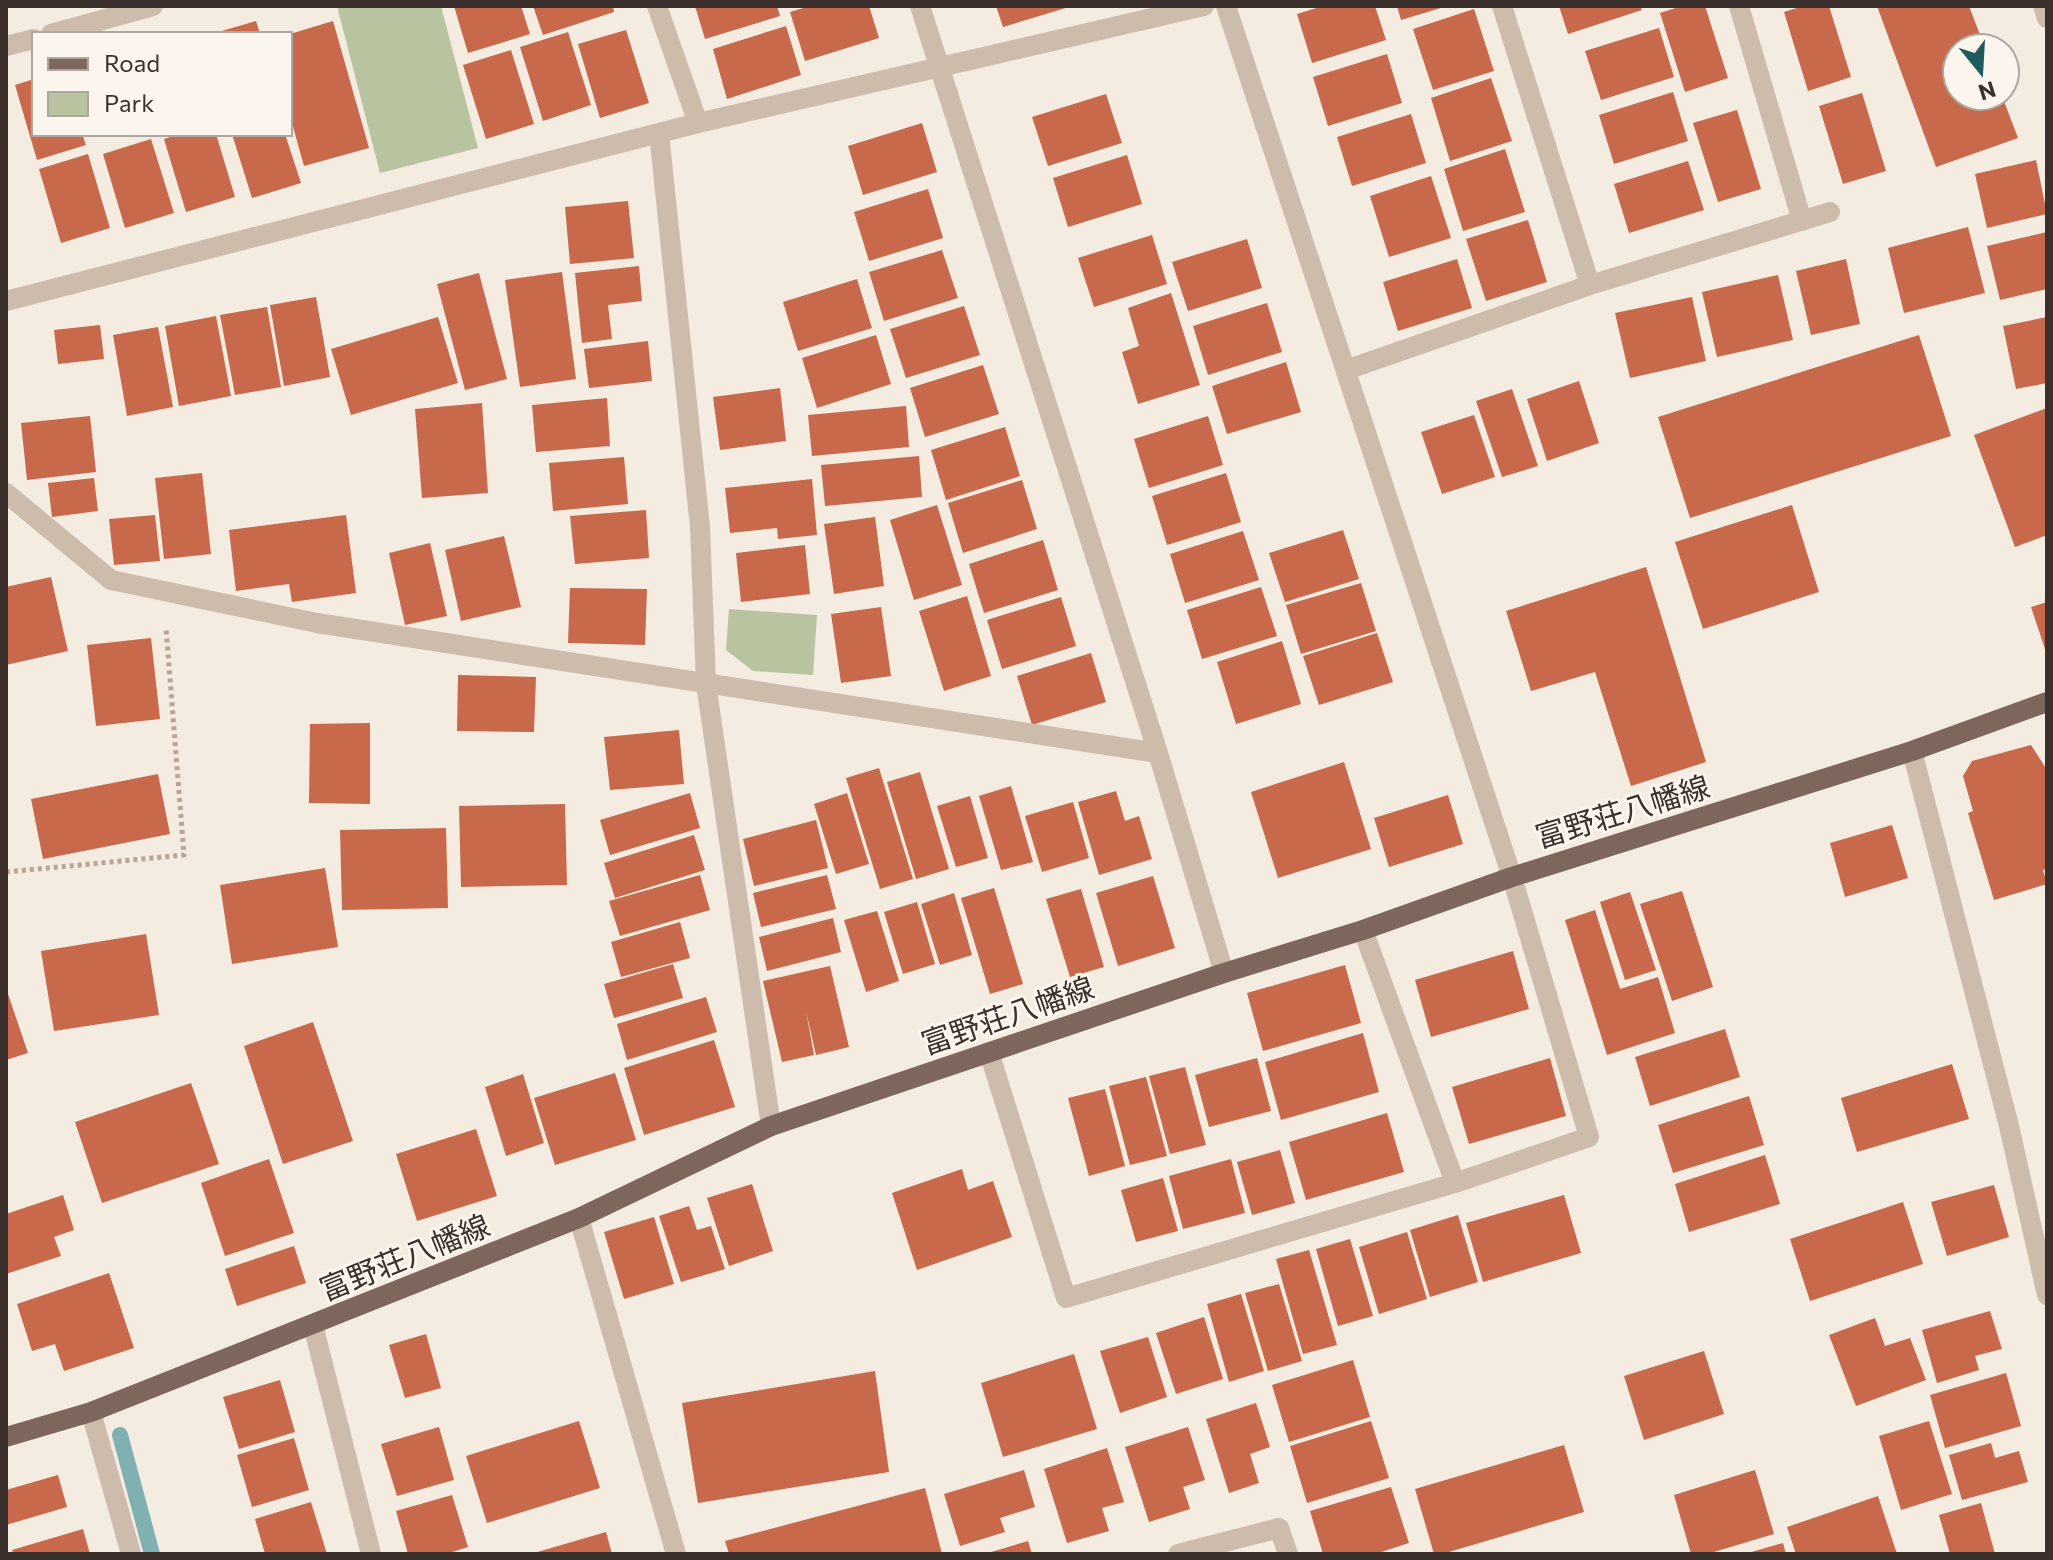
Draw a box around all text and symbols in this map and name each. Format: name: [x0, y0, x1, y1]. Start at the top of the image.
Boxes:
legend: [32, 32, 292, 136]
north arrow: [1941, 32, 2021, 112]
text: Road: [104, 48, 160, 77]
text: N: [1975, 76, 1999, 107]
text: Park: [104, 88, 154, 117]
street label: 富野荘八幡線: [1531, 766, 1713, 854]
street label: 富野荘八幡線: [916, 967, 1098, 1061]
street label: 富野荘八幡線: [314, 1205, 494, 1307]

